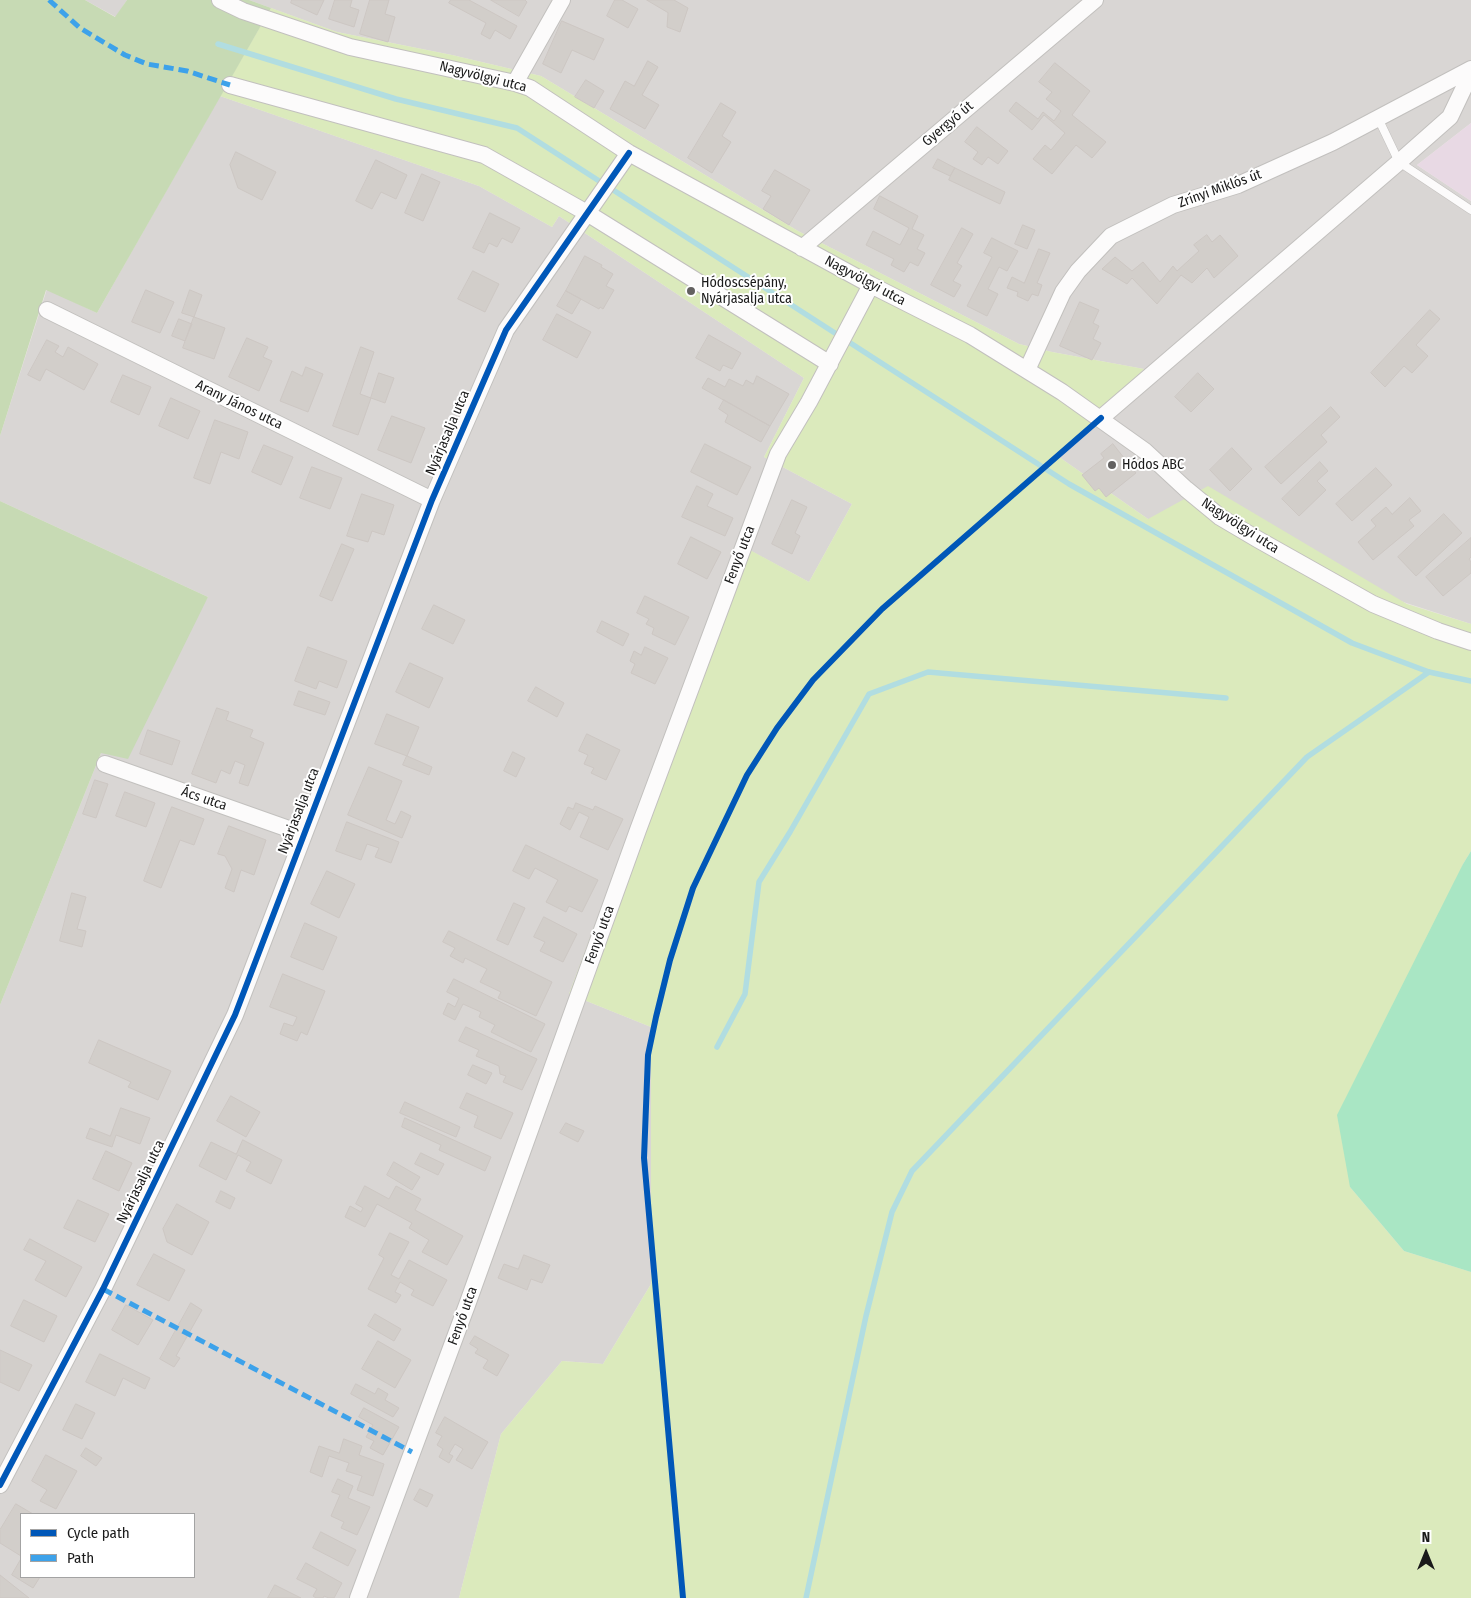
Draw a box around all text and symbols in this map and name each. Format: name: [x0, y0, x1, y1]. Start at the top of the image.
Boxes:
street label: Nagyvölgyi utca: [438, 58, 528, 96]
street label: Gyergyó út: [919, 98, 977, 150]
street label: Zrínyi Miklós út: [1176, 166, 1264, 212]
street label: Nagyvölgyi utca: [822, 253, 908, 309]
place label: Hódoscsépány, Nyárjasalja utca: [701, 275, 792, 308]
marker: Hódoscsépány, Nyárjasalja utca: [685, 285, 697, 297]
street label: Arany János utca: [193, 377, 285, 433]
street label: Nyárjasalja utca: [423, 388, 473, 478]
place label: Hódos ABC: [1122, 457, 1184, 473]
marker: Hódos ABC: [1106, 459, 1118, 471]
street label: Nagyvölgyi utca: [1198, 495, 1282, 557]
street label: Fenyő utca: [721, 523, 759, 587]
street label: Nyárjasalja utca: [275, 766, 323, 856]
street label: Ács utca: [179, 783, 229, 815]
street label: Fenyő utca: [582, 903, 618, 967]
street label: Nyárjasalja utca: [114, 1138, 168, 1226]
street label: Fenyő utca: [445, 1284, 481, 1348]
legend: [20, 1513, 195, 1578]
text: Cycle path: [67, 1524, 130, 1542]
north arrow: [1401, 1528, 1451, 1578]
text: N: [1422, 1529, 1430, 1546]
text: Path: [67, 1549, 94, 1567]

